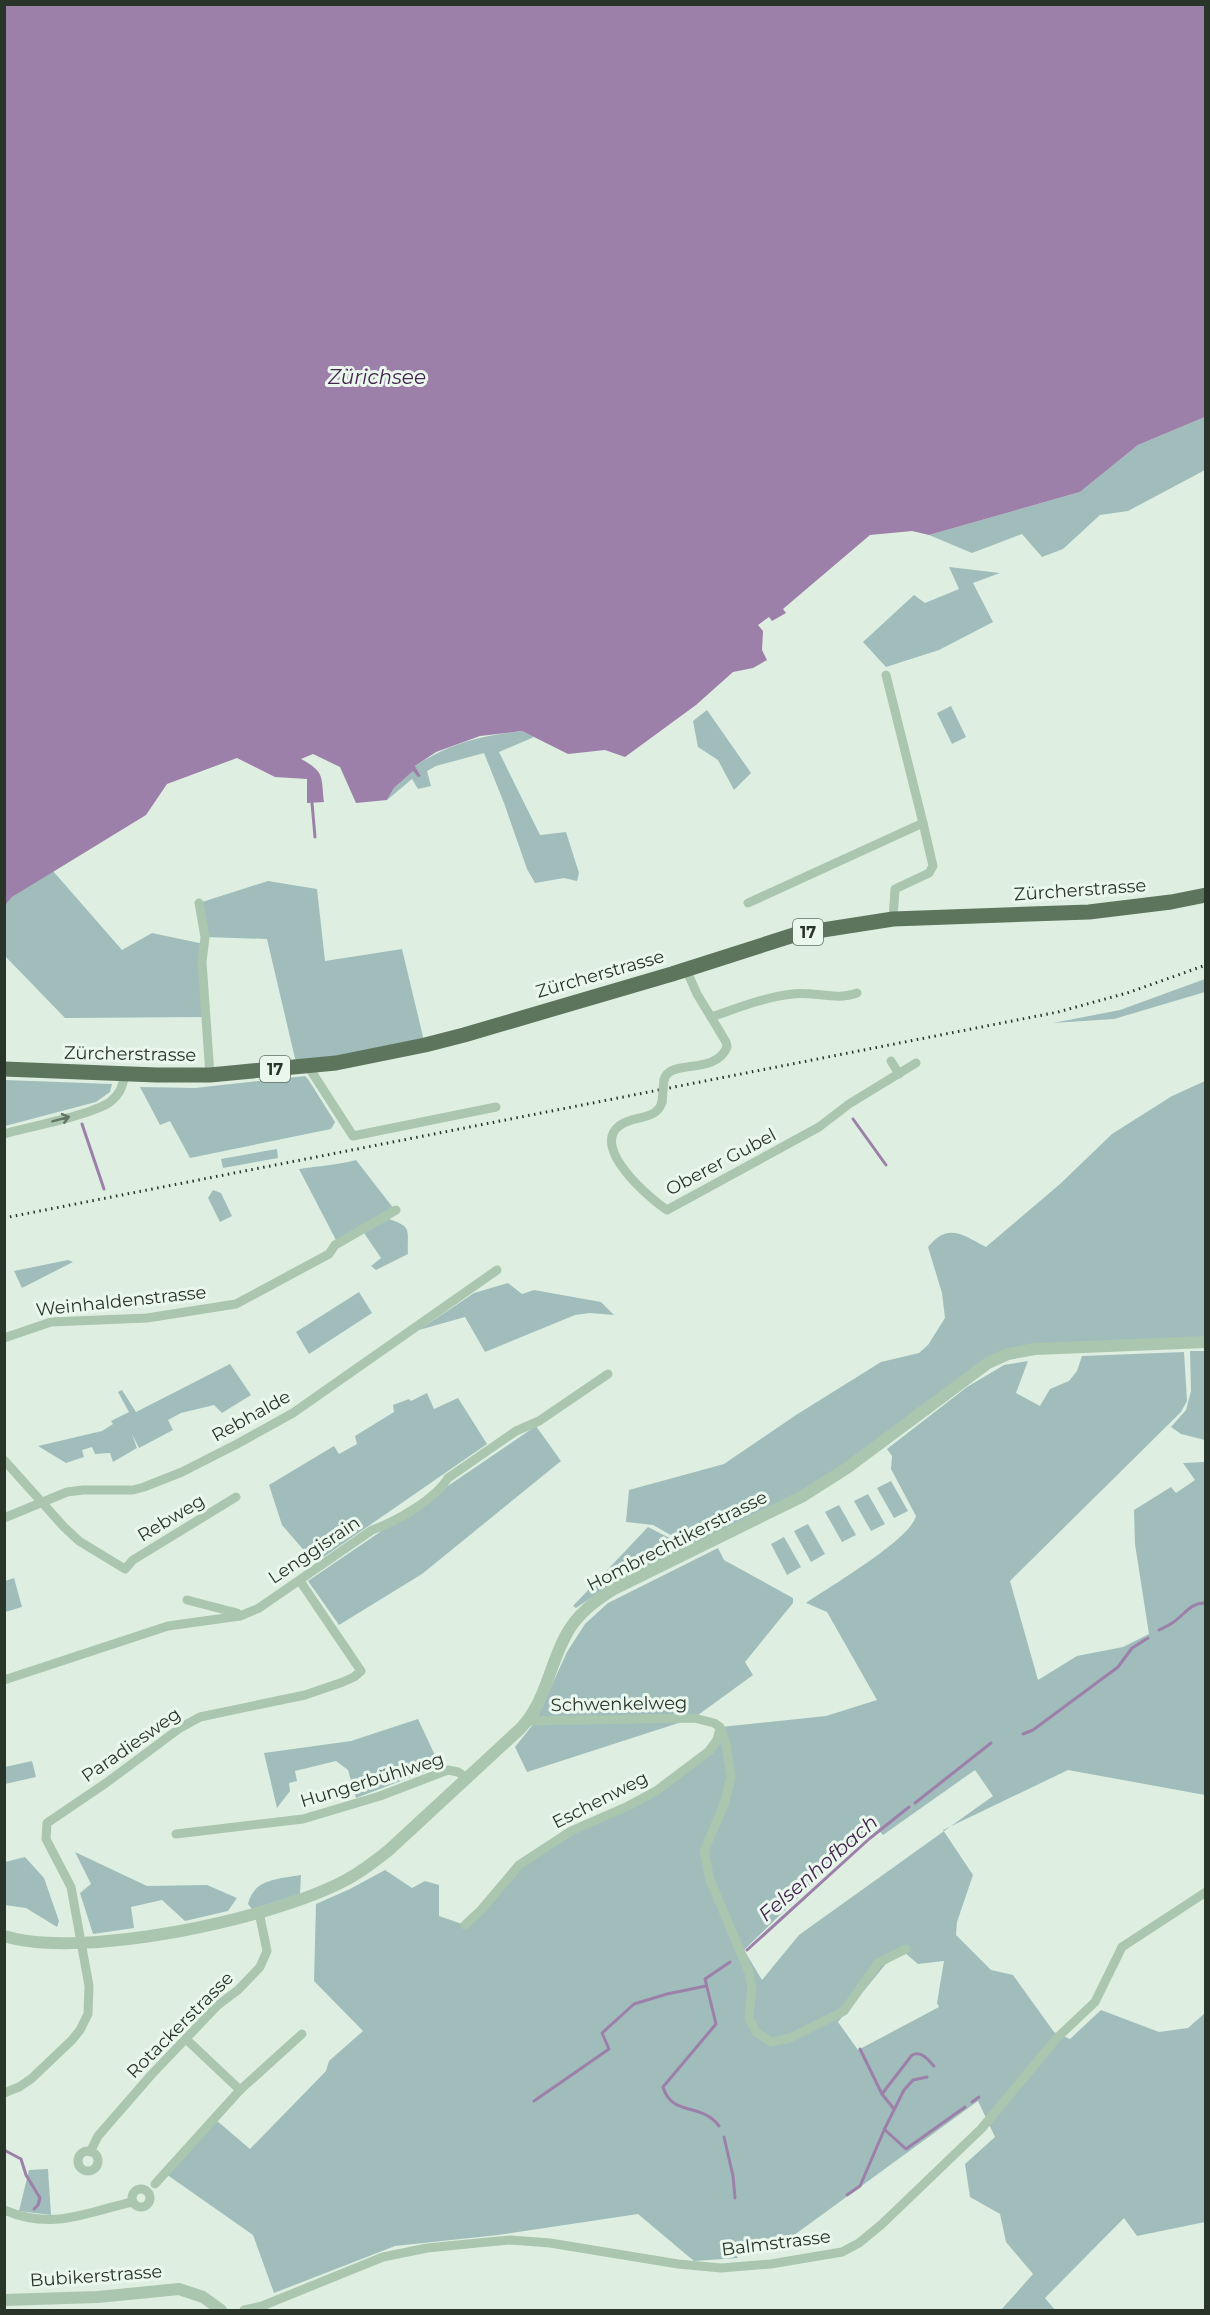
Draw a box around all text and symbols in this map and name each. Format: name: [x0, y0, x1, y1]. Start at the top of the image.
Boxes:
water label: Zürichsee: [327, 365, 426, 389]
street label: Zürcherstrasse: [1013, 874, 1147, 906]
road number: 17: [793, 919, 823, 945]
street label: Zürcherstrasse: [533, 945, 667, 1003]
street label: Zürcherstrasse: [64, 1042, 197, 1066]
road number: 17: [260, 1056, 290, 1082]
one-way arrow: [51, 1112, 70, 1124]
street label: Oberer Gubel: [662, 1124, 780, 1200]
street label: Weinhaldenstrasse: [35, 1281, 208, 1321]
street label: Rebhalde: [208, 1385, 294, 1447]
street label: Hombrechtikerstrasse: [583, 1486, 771, 1596]
street label: Rebweg: [133, 1489, 209, 1547]
street label: Lenggisrain: [264, 1511, 364, 1589]
street label: Schwenkelweg: [551, 1692, 687, 1716]
street label: Paradiesweg: [77, 1703, 185, 1787]
street label: Hungerbühlweg: [297, 1748, 447, 1812]
street label: Eschenweg: [548, 1766, 652, 1834]
water label: Felsenhofbach: [754, 1810, 882, 1926]
street label: Rotackerstrasse: [122, 1967, 238, 2083]
street label: Balmstrasse: [720, 2225, 832, 2261]
street label: Bubikerstrasse: [29, 2260, 163, 2292]

